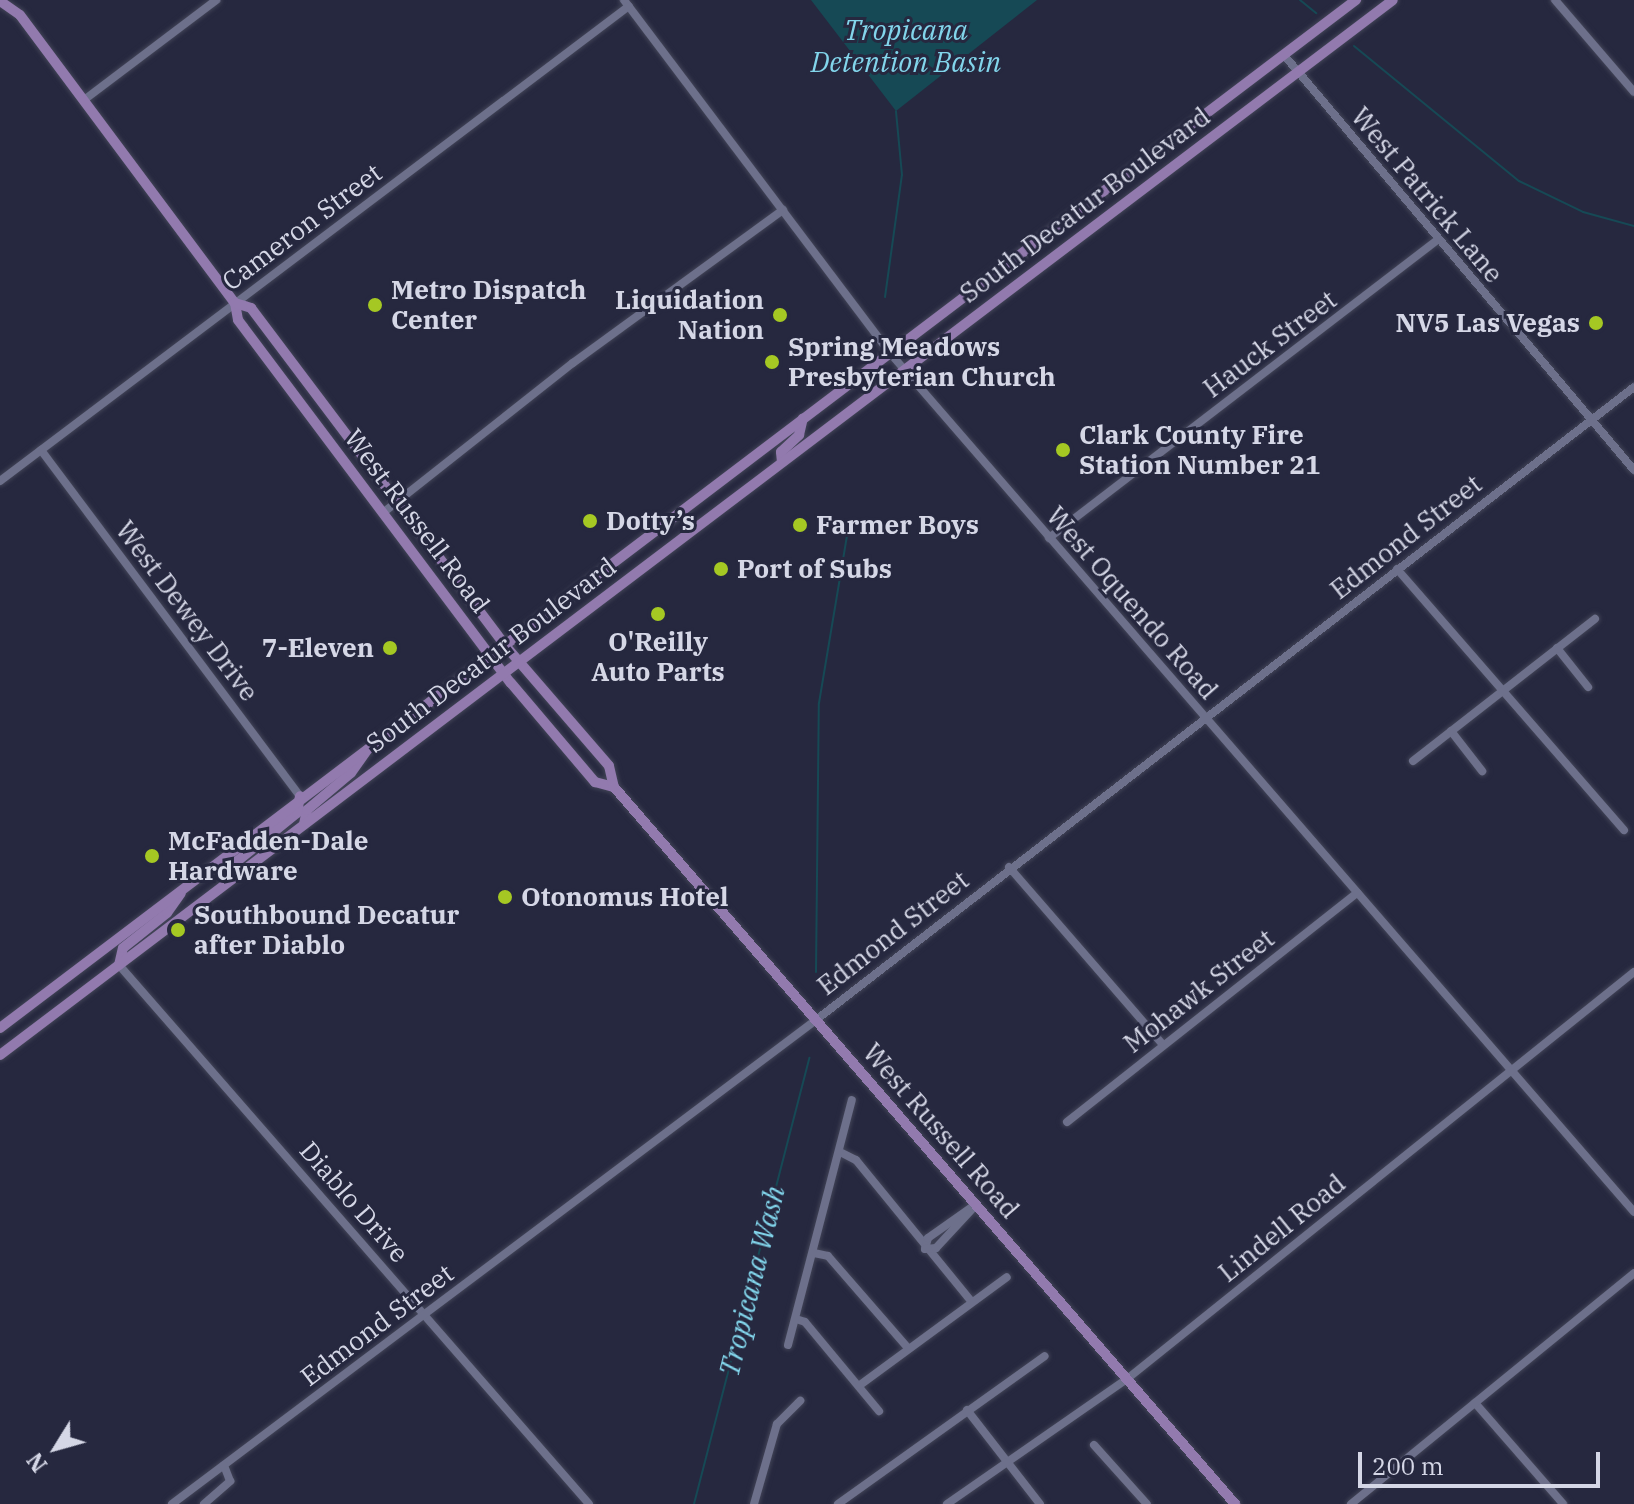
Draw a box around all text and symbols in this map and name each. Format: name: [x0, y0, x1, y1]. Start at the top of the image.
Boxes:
water label: Tropicana Detention Basin: [811, 13, 1001, 79]
street label: South Decatur Boulevard: [954, 101, 1216, 309]
street label: West Patrick Lane: [1345, 101, 1509, 289]
street label: Cameron Street: [216, 157, 388, 297]
place label: Metro Dispatch Center: [391, 274, 586, 336]
place label: Liquidation Nation: [615, 284, 764, 346]
street label: Hauck Street: [1197, 284, 1343, 404]
marker: Metro Dispatch Center: [366, 296, 384, 314]
marker: Liquidation Nation: [771, 306, 789, 324]
place label: NV5 Las Vegas: [1395, 307, 1580, 339]
marker: NV5 Las Vegas: [1587, 314, 1605, 332]
place label: Spring Meadows Presbyterian Church: [788, 331, 1056, 392]
marker: Spring Meadows Presbyterian Church: [763, 353, 781, 371]
place label: Clark County Fire Station Number 21: [1079, 419, 1321, 480]
street label: West Russell Road: [338, 423, 496, 619]
marker: Clark County Fire Station Number 21: [1054, 441, 1072, 459]
street label: Edmond Street: [1324, 468, 1488, 606]
street label: West Oquendo Road: [1040, 500, 1224, 706]
place label: Dotty’s: [606, 505, 695, 537]
place label: Farmer Boys: [816, 509, 979, 541]
marker: Dotty’s: [581, 512, 599, 530]
street label: West Dewey Drive: [109, 515, 265, 707]
marker: Farmer Boys: [791, 516, 809, 534]
street label: South Decatur Boulevard: [360, 551, 622, 759]
place label: Port of Subs: [737, 553, 892, 585]
marker: Port of Subs: [712, 560, 730, 578]
marker: O'Reilly Auto Parts: [649, 605, 667, 623]
place label: O'Reilly Auto Parts: [591, 626, 725, 688]
place label: 7-Eleven: [262, 632, 374, 664]
marker: 7-Eleven: [381, 639, 399, 657]
place label: McFadden-Dale Hardware: [168, 825, 368, 886]
marker: McFadden-Dale Hardware: [143, 847, 161, 865]
street label: Edmond Street: [811, 864, 975, 1002]
place label: Otonomus Hotel: [521, 881, 728, 913]
marker: Otonomus Hotel: [496, 888, 514, 906]
place label: Southbound Decatur after Diablo: [194, 899, 459, 960]
marker: Southbound Decatur after Diablo: [169, 921, 187, 939]
street label: Mohawk Street: [1118, 923, 1280, 1059]
street label: West Russell Road: [856, 1037, 1026, 1225]
street label: Diablo Drive: [293, 1135, 415, 1269]
street label: Lindell Road: [1212, 1168, 1352, 1288]
water label: Tropicana Wash: [712, 1182, 792, 1380]
street label: Edmond Street: [294, 1257, 460, 1393]
north arrow: [16, 1408, 96, 1488]
scale bar: [1362, 1436, 1604, 1486]
text: N: [20, 1447, 53, 1478]
text: 200 m: [1372, 1450, 1444, 1482]

